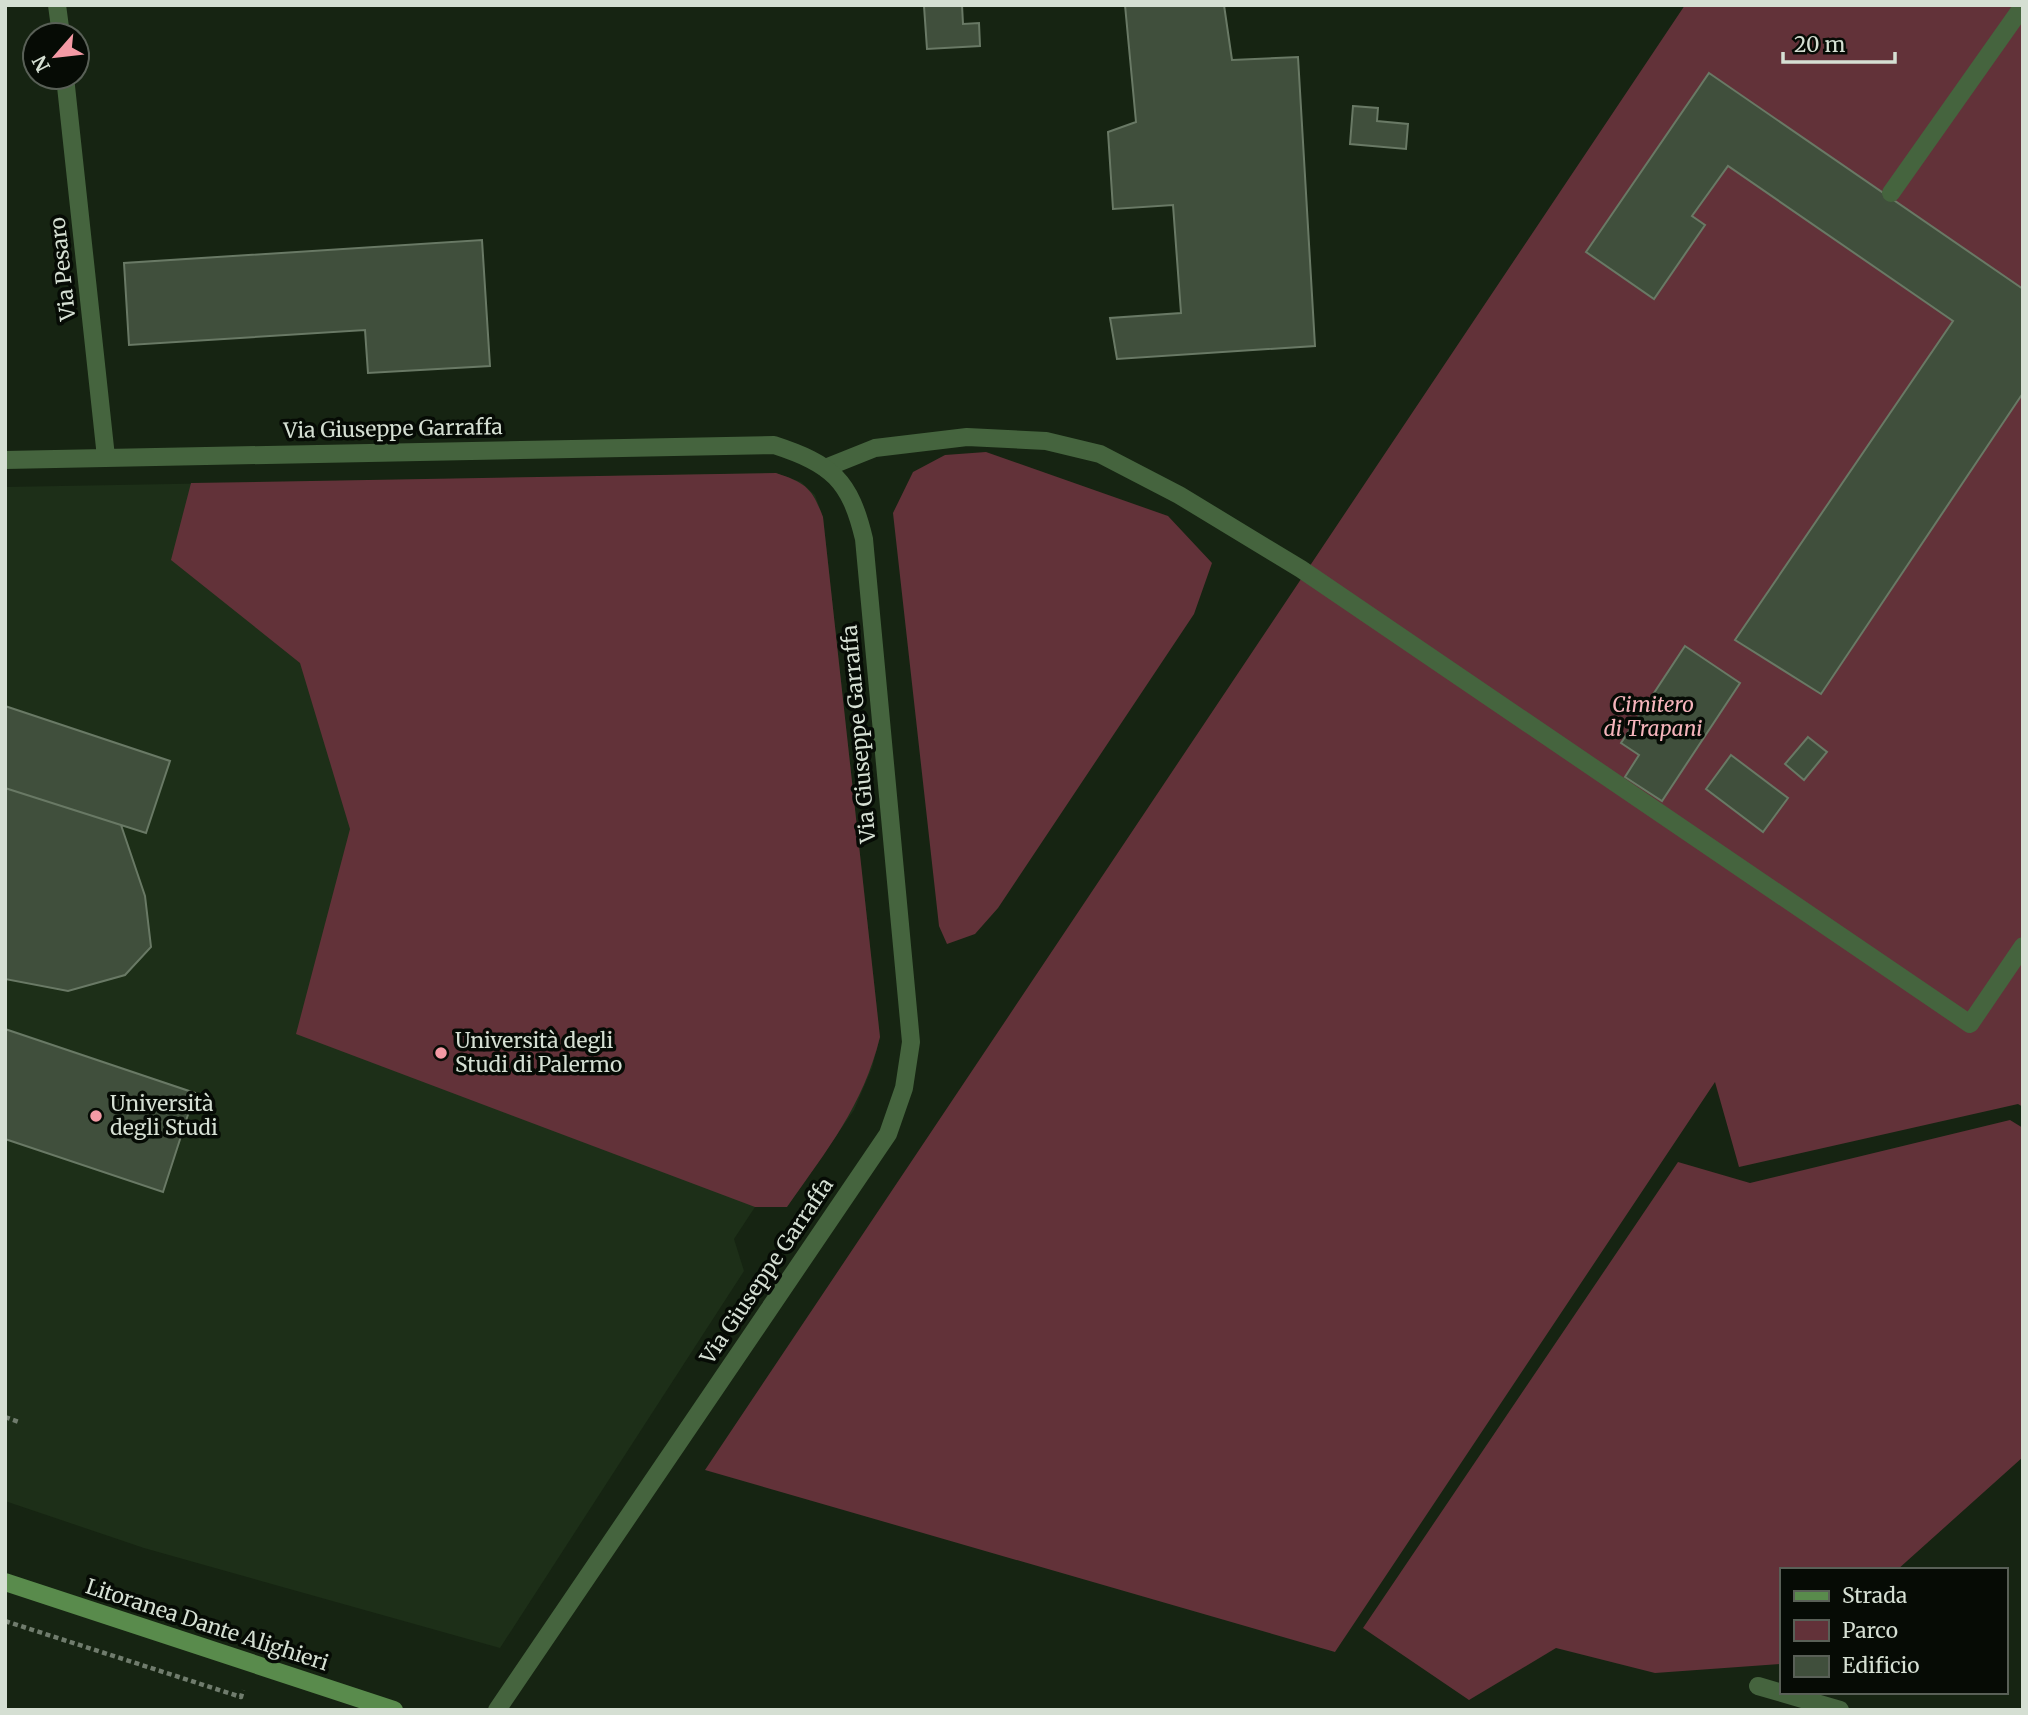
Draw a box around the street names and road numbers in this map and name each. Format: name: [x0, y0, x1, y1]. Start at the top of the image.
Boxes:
street label: Via Pesaro: [44, 216, 81, 323]
street label: Via Giuseppe Garraffa: [282, 413, 503, 444]
street label: Via Giuseppe Garraffa: [836, 624, 882, 845]
street label: Via Giuseppe Garraffa: [694, 1172, 839, 1370]
street label: Litoranea Dante Alighieri: [82, 1572, 332, 1677]

